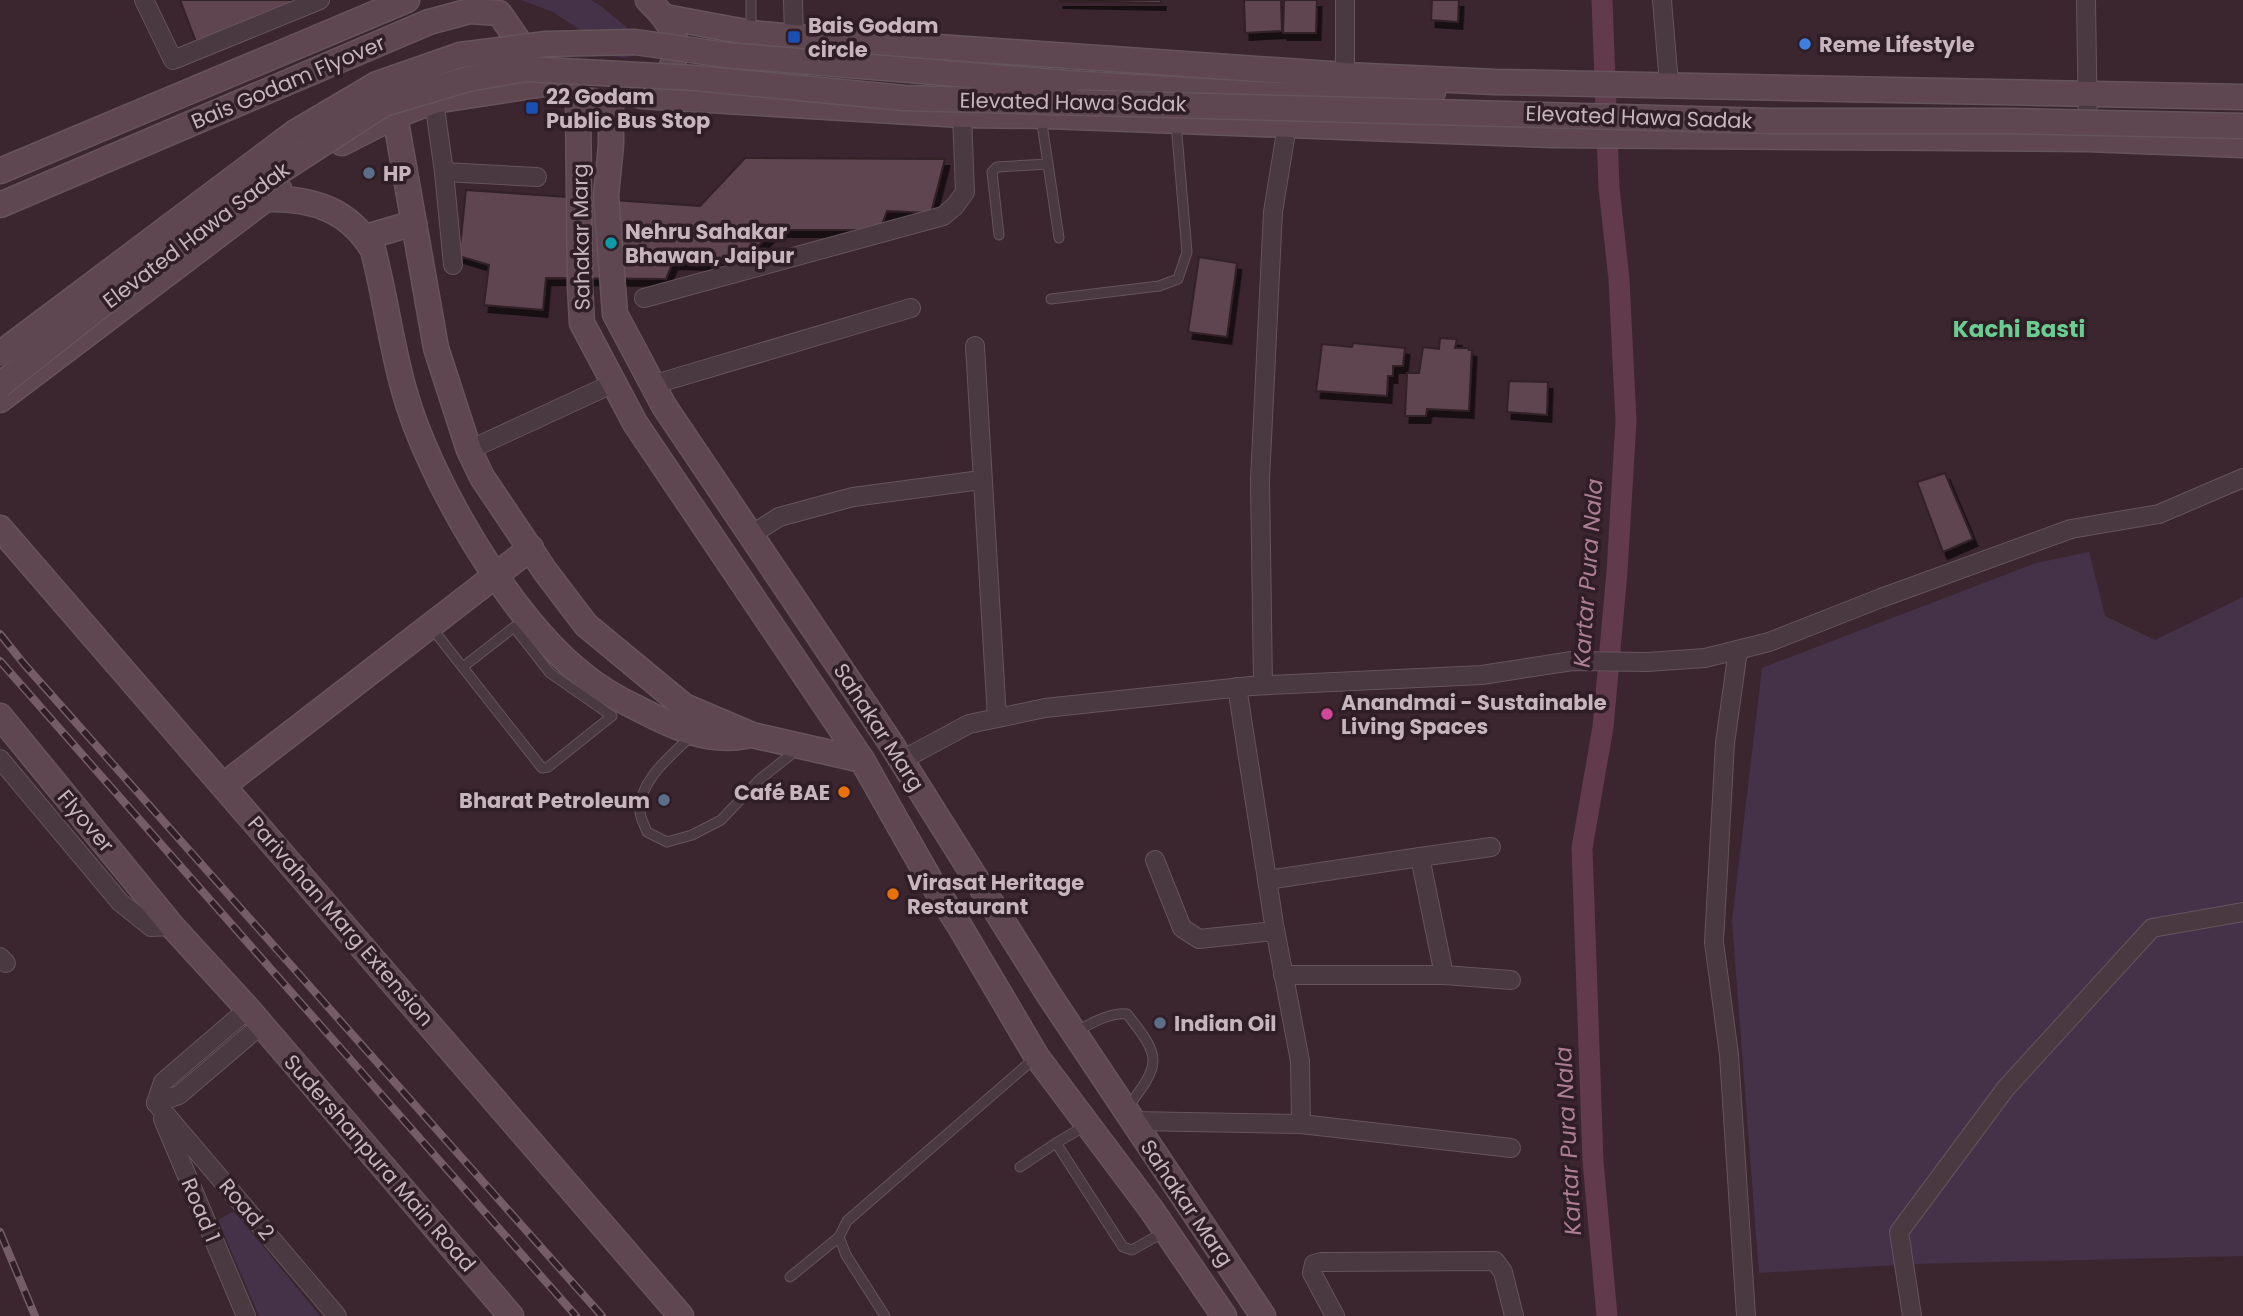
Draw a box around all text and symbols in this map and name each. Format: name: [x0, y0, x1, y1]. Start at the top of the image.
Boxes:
place label: Bais Godam circle: [808, 11, 939, 64]
street label: Bais Godam Flyover: [187, 28, 389, 136]
marker: Bais Godam circle: [786, 29, 802, 45]
place label: Reme Lifestyle: [1819, 30, 1975, 59]
marker: Reme Lifestyle: [1797, 36, 1813, 52]
place label: 22 Godam Public Bus Stop: [546, 82, 710, 135]
street label: Elevated Hawa Sadak: [959, 86, 1187, 118]
street label: Elevated Hawa Sadak: [1525, 99, 1753, 135]
marker: 22 Godam Public Bus Stop: [524, 100, 540, 116]
street label: Elevated Hawa Sadak: [97, 155, 295, 315]
place label: HP: [383, 159, 411, 188]
street label: Sahakar Marg: [565, 163, 597, 311]
marker: HP: [361, 165, 377, 181]
place label: Nehru Sahakar Bhawan, Jaipur: [625, 217, 794, 270]
marker: Nehru Sahakar Bhawan, Jaipur: [603, 235, 619, 251]
district label: Kachi Basti: [1953, 313, 2085, 345]
water label: Kartar Pura Nala: [1565, 478, 1611, 668]
street label: Sahakar Marg: [827, 657, 931, 797]
place label: Anandmai - Sustainable Living Spaces: [1341, 688, 1607, 741]
marker: Anandmai - Sustainable Living Spaces: [1319, 706, 1335, 722]
place label: Café BAE: [734, 778, 830, 807]
street label: Flyover: [51, 783, 121, 859]
marker: Café BAE: [836, 784, 852, 800]
place label: Bharat Petroleum: [459, 786, 650, 815]
marker: Bharat Petroleum: [656, 792, 672, 808]
street label: Parivahan Marg Extension: [242, 810, 440, 1032]
place label: Virasat Heritage Restaurant: [907, 868, 1084, 921]
marker: Virasat Heritage Restaurant: [885, 886, 901, 902]
place label: Indian Oil: [1174, 1009, 1277, 1038]
marker: Indian Oil: [1152, 1015, 1168, 1031]
water label: Kartar Pura Nala: [1547, 1046, 1589, 1236]
street label: Sudershanpura Main Road: [277, 1048, 483, 1278]
street label: Sahakar Marg: [1134, 1134, 1240, 1272]
street label: Road 2: [213, 1172, 281, 1246]
street label: Road 1: [175, 1174, 227, 1246]

